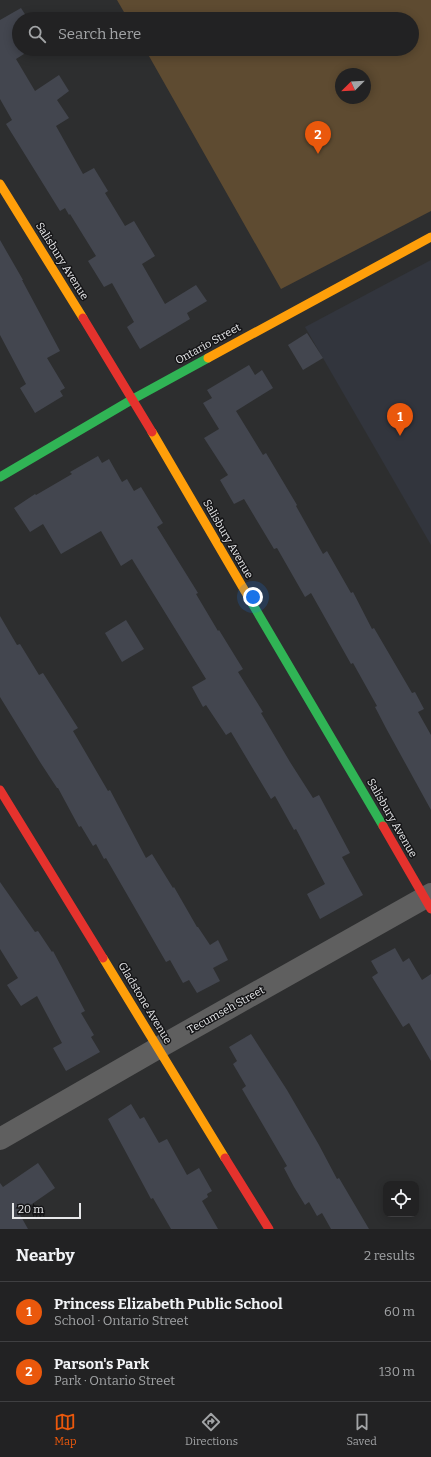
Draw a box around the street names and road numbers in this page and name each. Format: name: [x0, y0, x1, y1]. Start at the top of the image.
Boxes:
street label: Salisbury Avenue: [33, 220, 91, 302]
street label: Ontario Street: [173, 321, 243, 367]
street label: Salisbury Avenue: [200, 497, 256, 581]
street label: Salisbury Avenue: [364, 776, 420, 860]
street label: Gladstone Avenue: [116, 960, 174, 1046]
street label: Tecumseh Street: [185, 983, 267, 1037]

